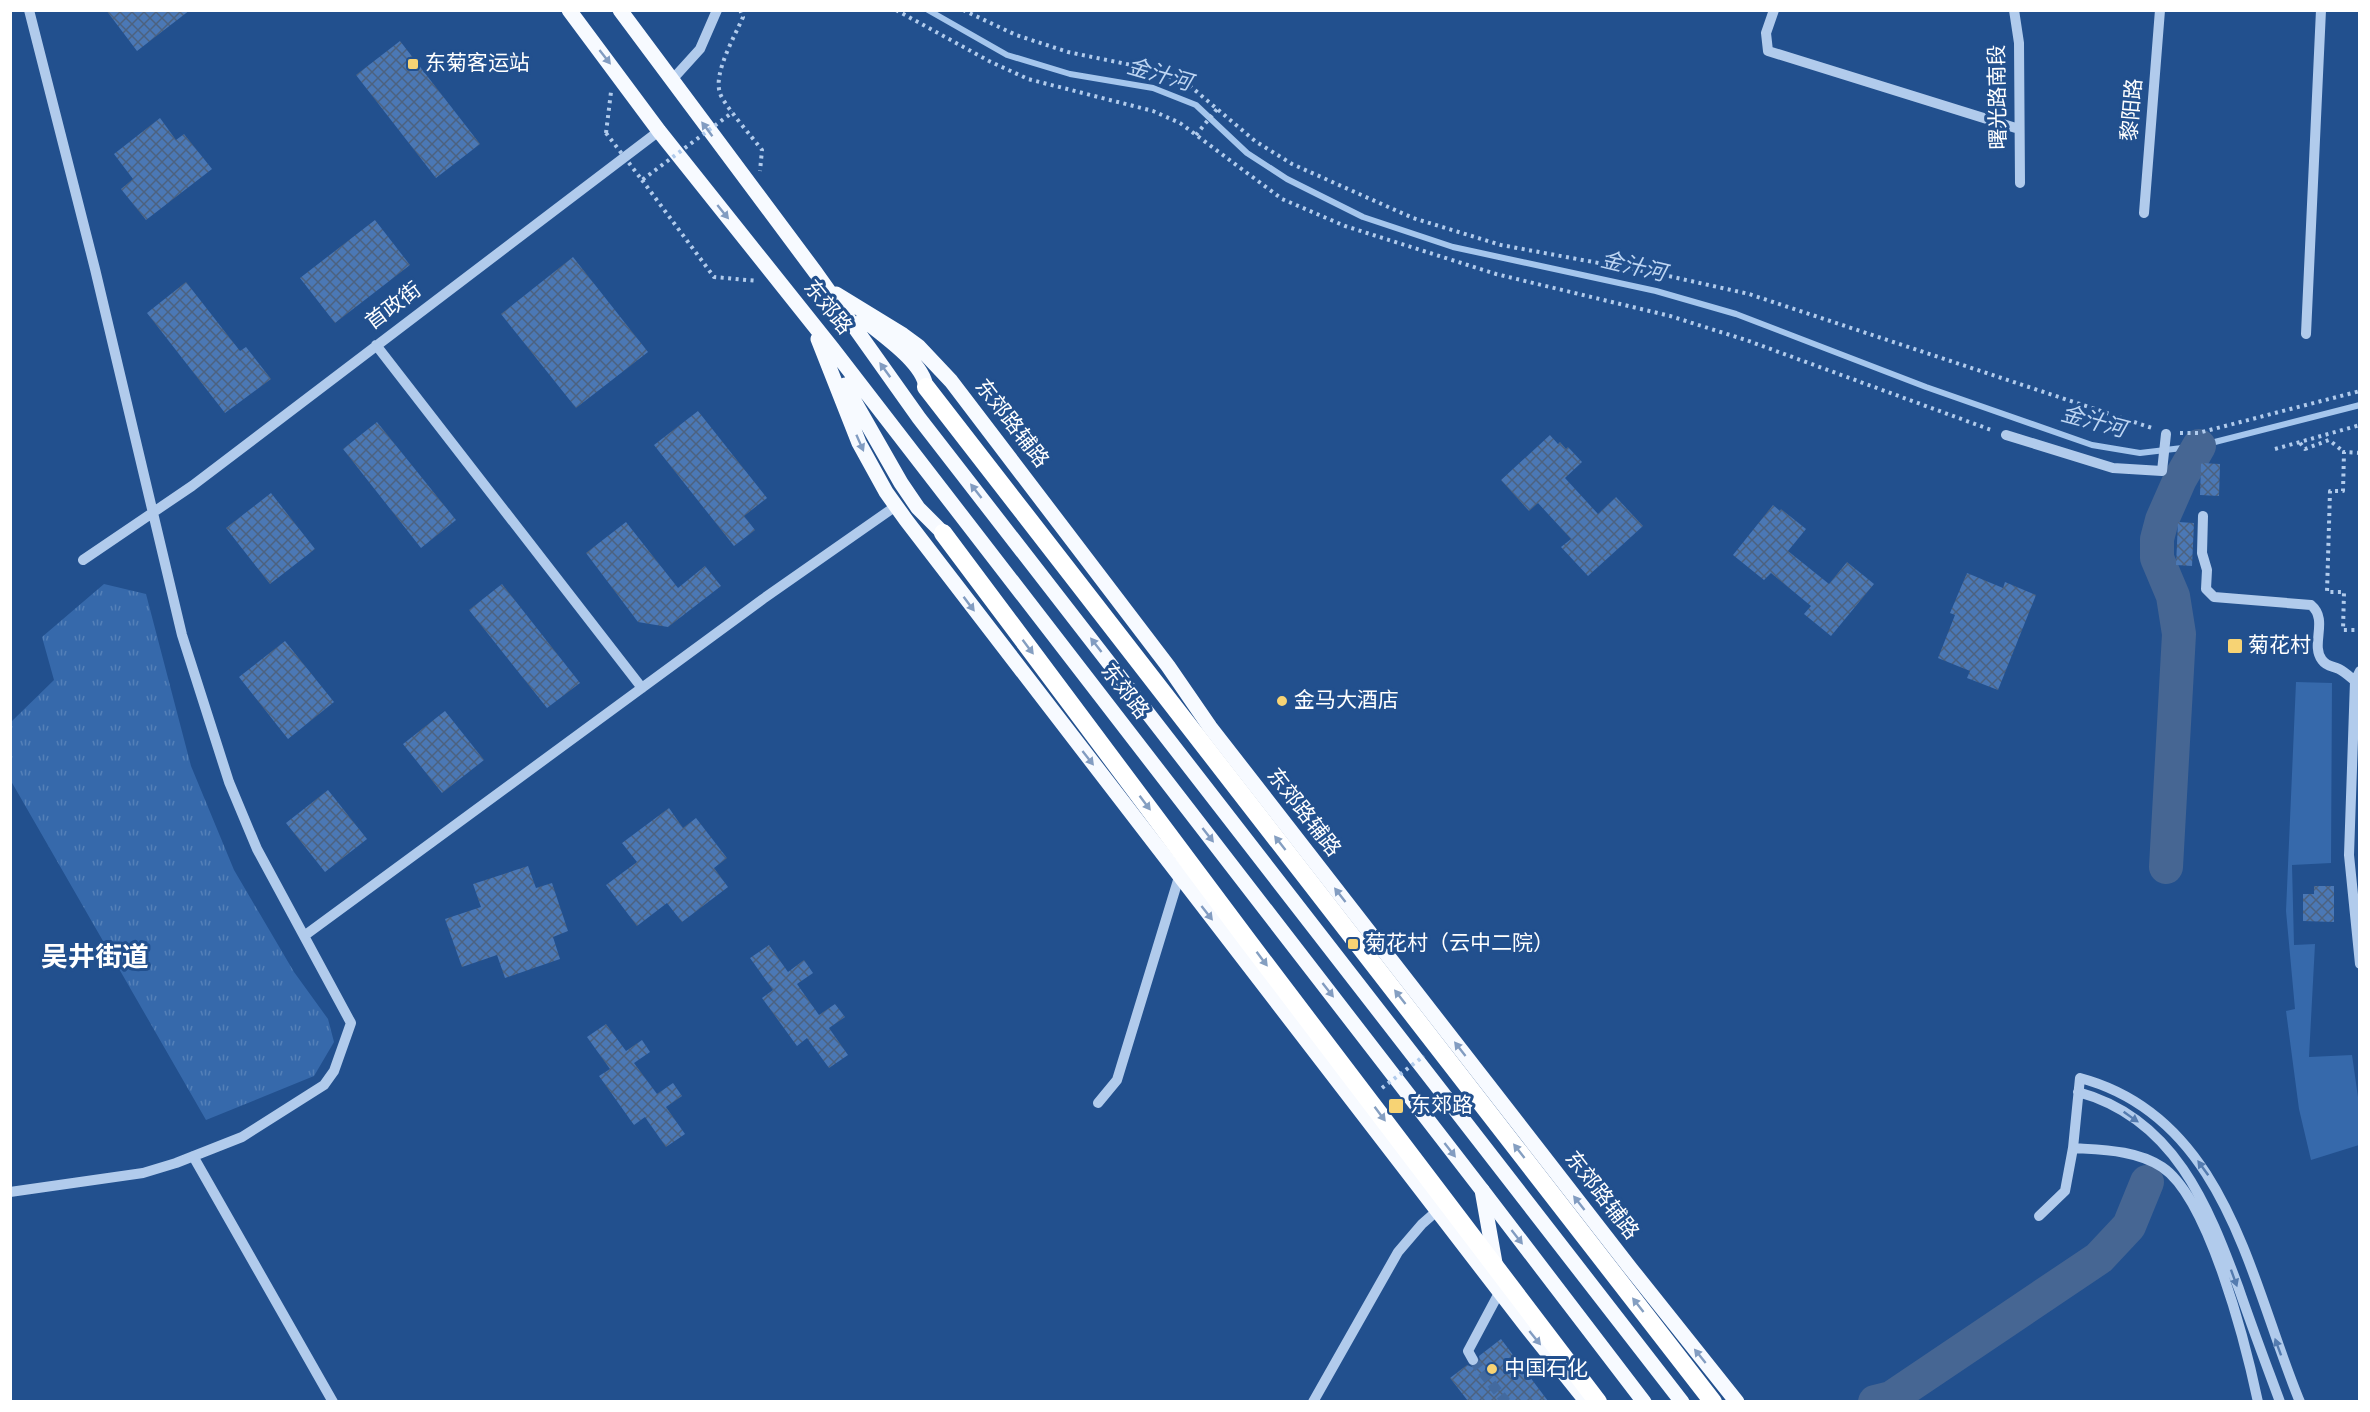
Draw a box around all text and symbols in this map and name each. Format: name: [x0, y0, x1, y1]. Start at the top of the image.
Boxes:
street label: 曙光路南段: [1985, 44, 2013, 150]
one-way arrow: [598, 49, 610, 64]
place label: 东菊客运站: [425, 51, 530, 78]
water label: 金汁河: [1124, 54, 1198, 99]
marker: 东菊客运站: [406, 57, 420, 71]
street label: 黎阳路: [2117, 77, 2149, 143]
one-way arrow: [702, 121, 714, 136]
one-way arrow: [717, 204, 729, 219]
water label: 金汁河: [1598, 247, 1672, 289]
street label: 东郊路: [797, 275, 857, 341]
street label: 首政街: [361, 277, 427, 337]
one-way arrow: [879, 363, 891, 379]
street label: 东郊路辅路: [968, 374, 1054, 474]
water label: 金汁河: [2058, 401, 2132, 446]
one-way arrow: [855, 434, 864, 451]
one-way arrow: [970, 483, 983, 499]
one-way arrow: [963, 595, 975, 611]
place label: 菊花村: [2248, 633, 2311, 660]
one-way arrow: [1089, 637, 1102, 653]
marker: 菊花村: [2226, 637, 2244, 655]
one-way arrow: [1022, 639, 1034, 654]
street label: 东郊路: [1094, 659, 1154, 725]
place label: 金马大酒店: [1294, 688, 1399, 715]
marker: 金马大酒店: [1275, 694, 1289, 708]
one-way arrow: [1081, 751, 1093, 766]
street label: 东郊路辅路: [1260, 763, 1346, 863]
one-way arrow: [1139, 794, 1151, 810]
one-way arrow: [1202, 828, 1214, 843]
one-way arrow: [1275, 835, 1287, 850]
one-way arrow: [1334, 887, 1346, 903]
one-way arrow: [1200, 905, 1213, 921]
place label: 菊花村（云中二院）: [1365, 931, 1554, 958]
marker: 菊花村（云中二院）: [1346, 937, 1360, 951]
district label: 吴井街道: [41, 942, 149, 976]
one-way arrow: [1256, 950, 1268, 966]
one-way arrow: [1321, 982, 1333, 997]
one-way arrow: [1394, 989, 1406, 1005]
one-way arrow: [1453, 1041, 1466, 1057]
place label: 东郊路: [1410, 1093, 1473, 1120]
marker: 东郊路: [1387, 1097, 1405, 1115]
one-way arrow: [1374, 1106, 1387, 1122]
one-way arrow: [2123, 1111, 2139, 1122]
one-way arrow: [1444, 1142, 1456, 1157]
one-way arrow: [1513, 1143, 1526, 1159]
street label: 东郊路辅路: [1558, 1146, 1644, 1246]
one-way arrow: [2197, 1161, 2209, 1177]
one-way arrow: [1573, 1195, 1586, 1211]
one-way arrow: [1511, 1229, 1523, 1244]
one-way arrow: [2230, 1269, 2240, 1287]
one-way arrow: [1633, 1298, 1645, 1313]
one-way arrow: [1529, 1330, 1542, 1346]
one-way arrow: [2273, 1338, 2283, 1356]
one-way arrow: [1694, 1348, 1707, 1364]
place label: 中国石化: [1504, 1356, 1588, 1383]
marker: 中国石化: [1485, 1362, 1499, 1376]

